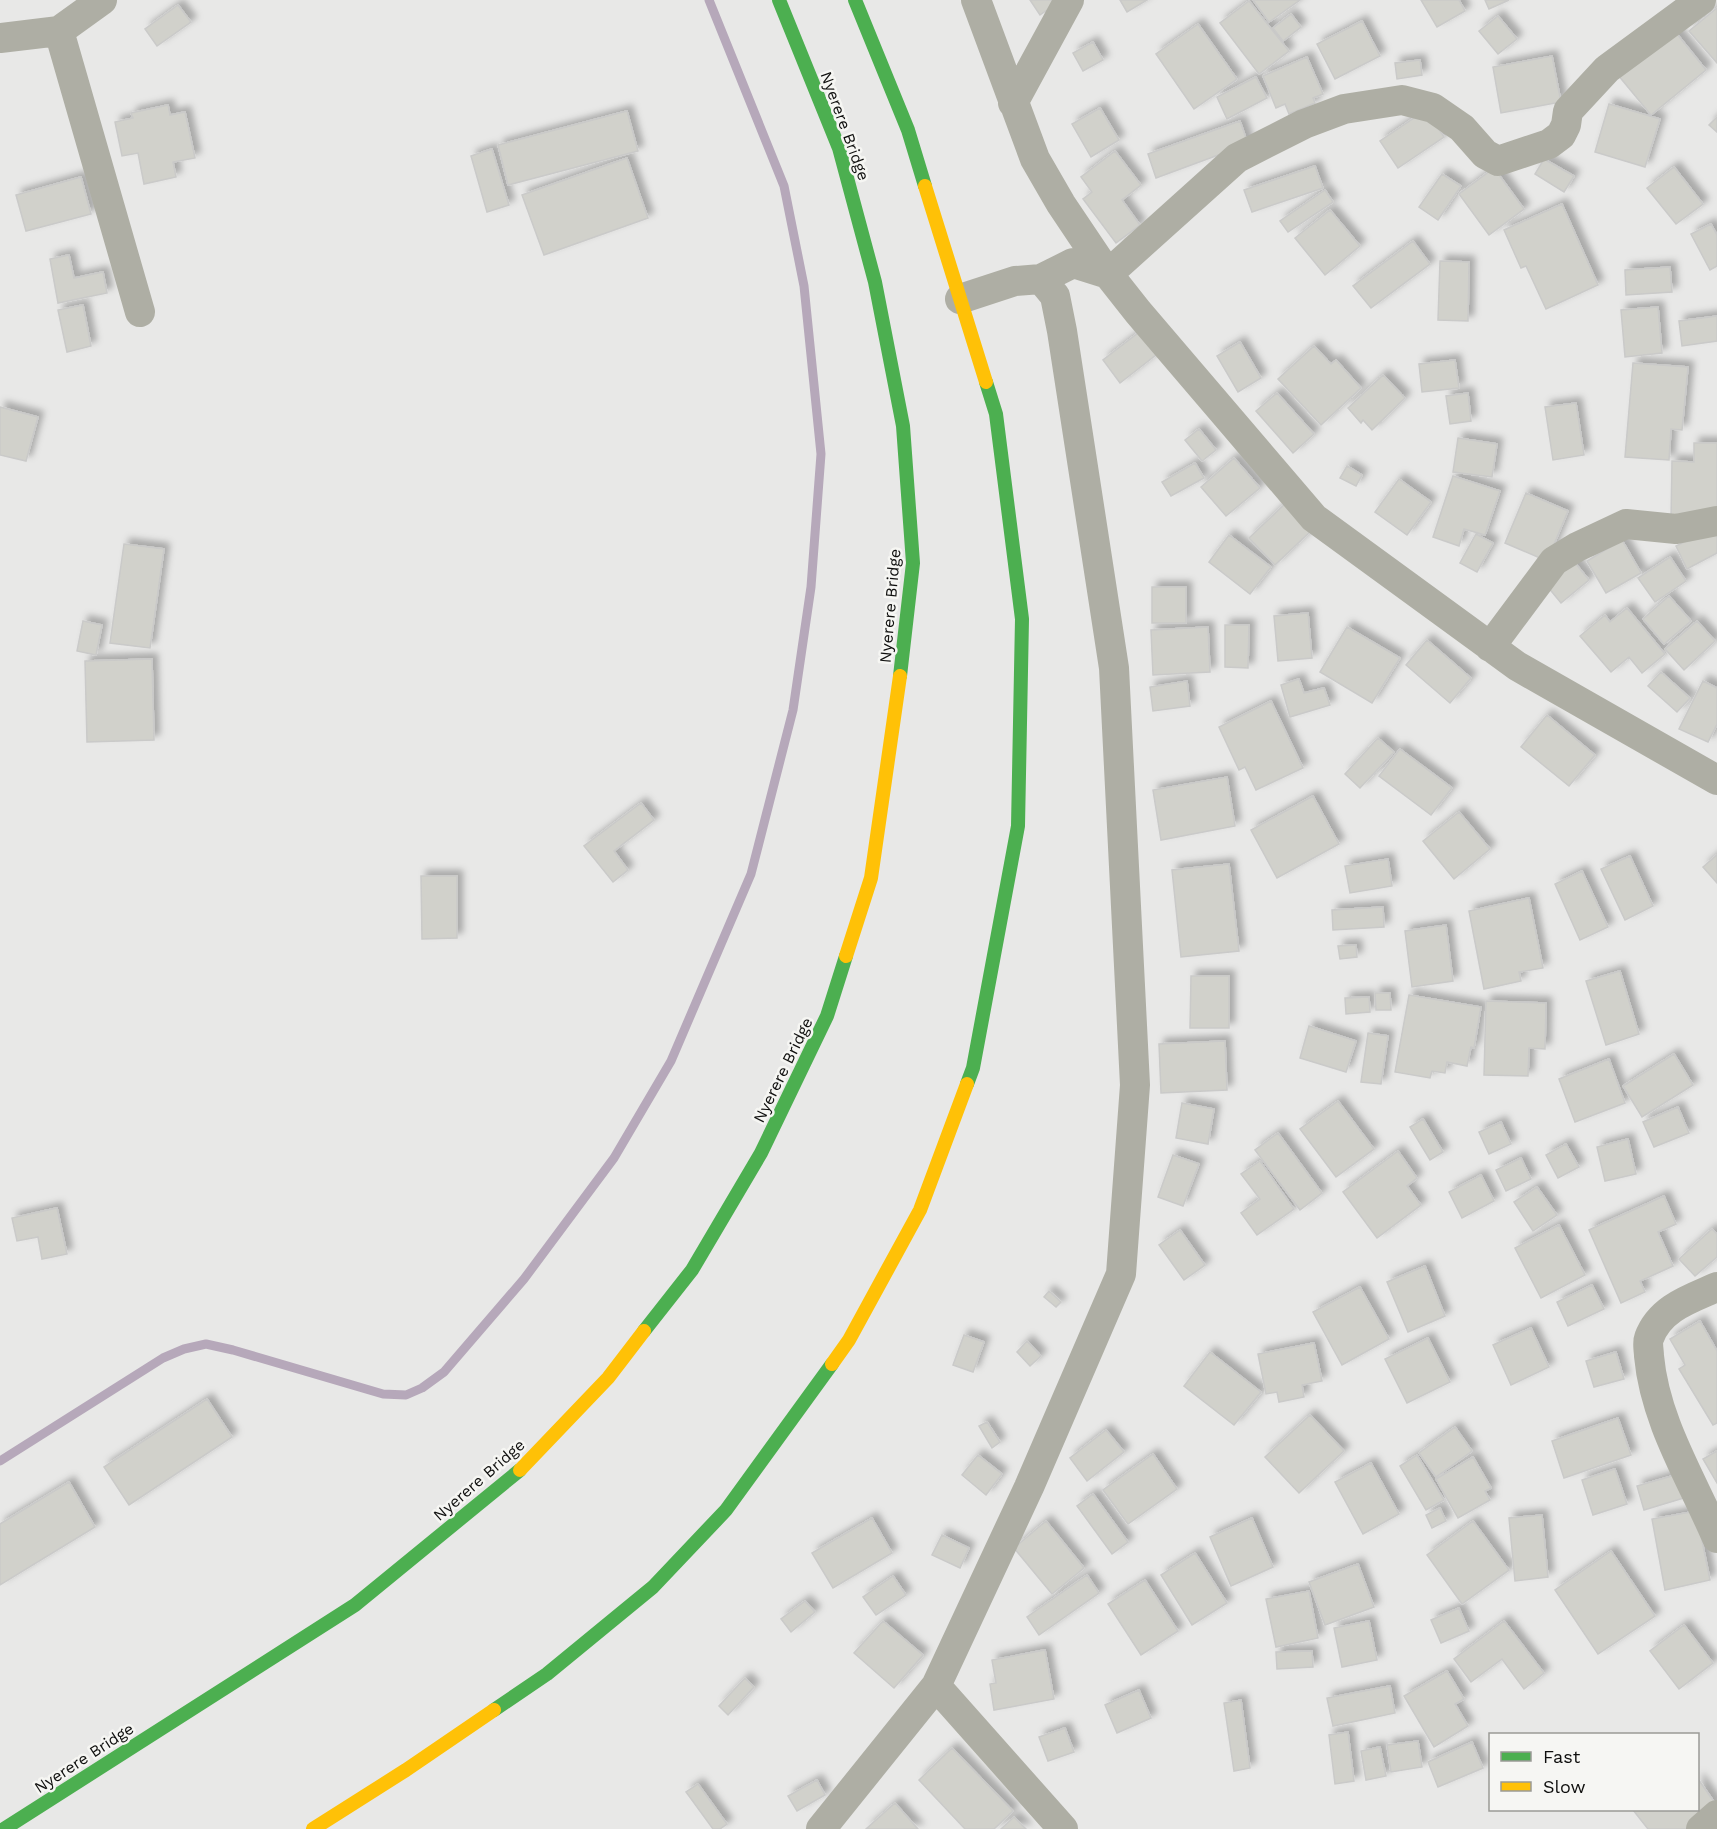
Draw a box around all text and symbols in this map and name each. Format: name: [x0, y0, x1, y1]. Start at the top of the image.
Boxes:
street label: Nyerere Bridge: [816, 69, 874, 183]
street label: Nyerere Bridge: [876, 548, 904, 664]
street label: Nyerere Bridge: [749, 1014, 817, 1126]
street label: Nyerere Bridge: [429, 1435, 529, 1525]
street label: Nyerere Bridge: [31, 1719, 137, 1797]
legend: [1489, 1733, 1699, 1811]
text: Fast: [1543, 1746, 1581, 1767]
text: Slow: [1543, 1776, 1586, 1797]

